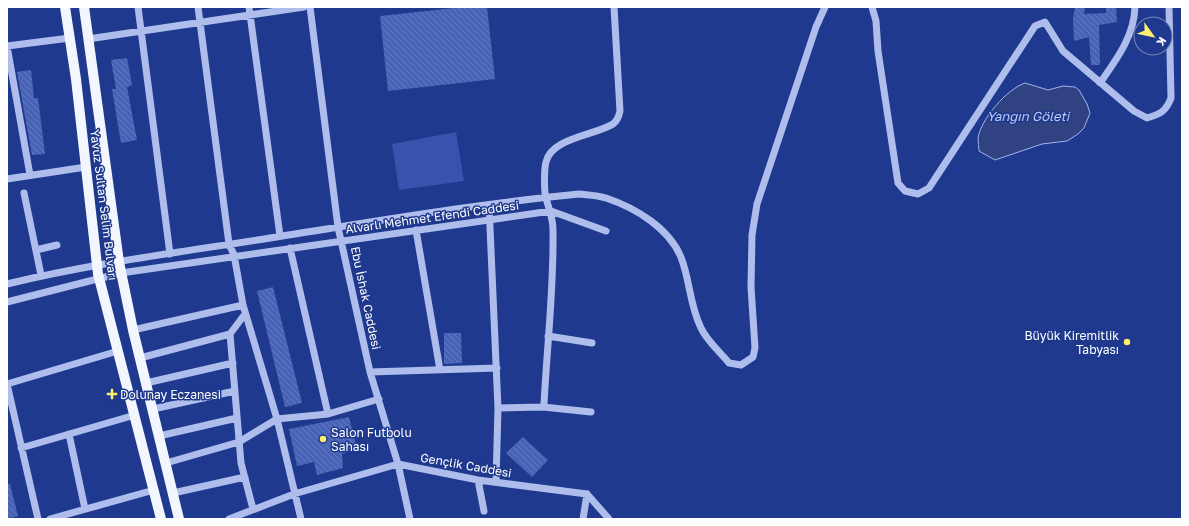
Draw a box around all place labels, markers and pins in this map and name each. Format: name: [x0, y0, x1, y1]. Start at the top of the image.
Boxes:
place label: Büyük Kiremitlik Tabyası: [1024, 328, 1119, 357]
marker: Büyük Kiremitlik Tabyası: [1122, 337, 1132, 347]
place label: Dolunay Eczanesi: [120, 387, 221, 402]
marker: Dolunay Eczanesi: [107, 389, 117, 399]
place label: Salon Futbolu Sahası: [331, 425, 412, 454]
marker: Salon Futbolu Sahası: [318, 434, 328, 444]

